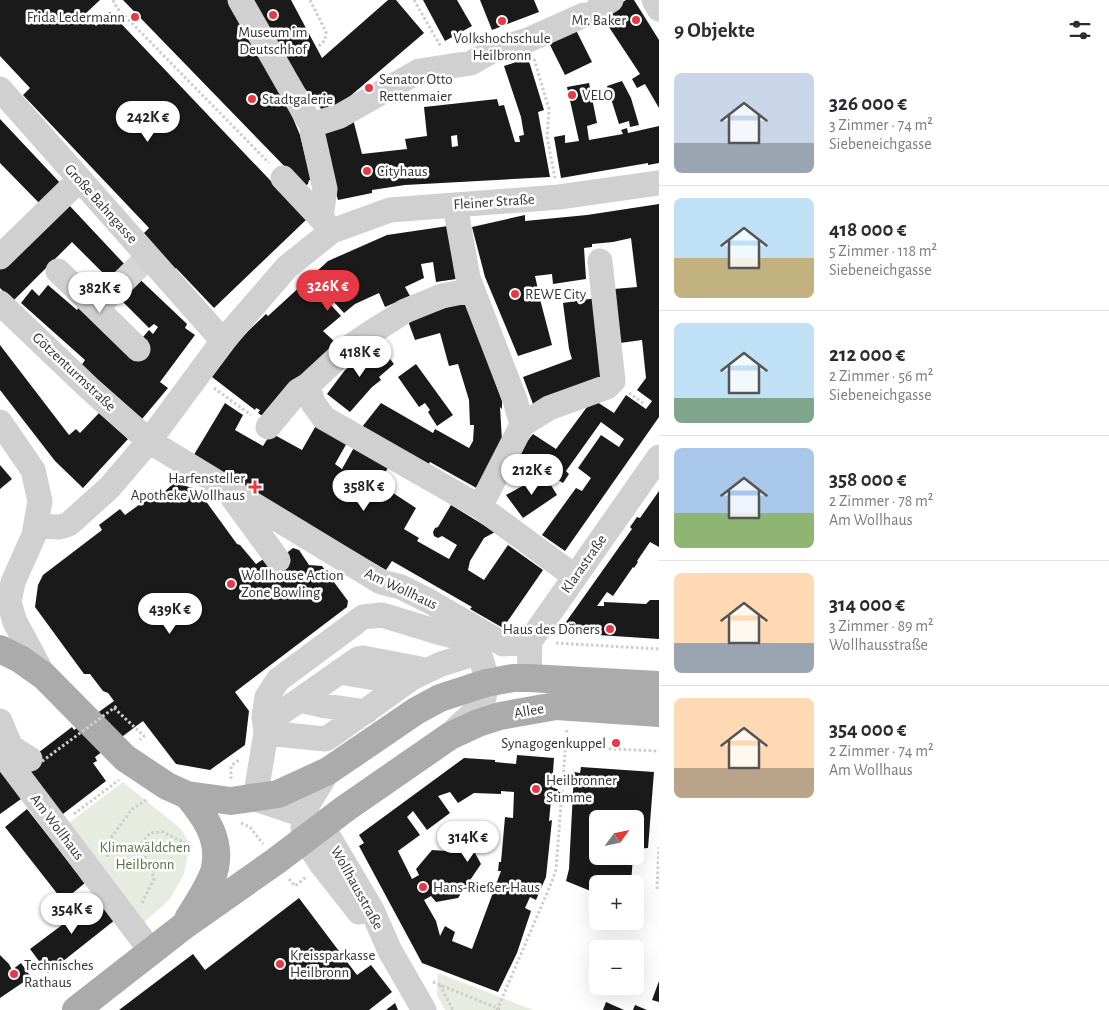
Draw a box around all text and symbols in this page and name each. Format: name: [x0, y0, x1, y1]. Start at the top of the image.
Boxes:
marker: Museum im Deutschhof: [267, 9, 279, 21]
place label: Frida Ledermann: [27, 10, 125, 25]
marker: Frida Ledermann: [129, 11, 141, 23]
place label: Mr. Baker: [571, 13, 626, 28]
marker: Mr. Baker: [630, 14, 642, 26]
marker: Volkshochschule Heilbronn: [496, 15, 508, 27]
icon: filters: [1066, 16, 1094, 44]
text: 9 Objekte: [674, 20, 755, 41]
place label: Museum im Deutschhof: [238, 25, 308, 57]
place label: Volkshochschule Heilbronn: [453, 31, 551, 63]
place label: Senator Otto Rettenmaier: [379, 72, 453, 104]
marker: Senator Otto Rettenmaier: [363, 82, 375, 94]
place label: VELO: [582, 88, 613, 103]
marker: VELO: [566, 89, 578, 101]
place label: Stadtgalerie: [262, 92, 333, 107]
marker: Stadtgalerie: [246, 93, 258, 105]
icon: home: [714, 93, 774, 153]
text: 326 000 €: [829, 93, 907, 114]
pin: 242K €: [107, 100, 189, 143]
text: 242K €: [127, 109, 169, 125]
text: 3 Zimmer · 74 m²: [829, 117, 933, 133]
text: Siebeneichgasse: [829, 136, 932, 152]
street label: Große Bahngasse: [62, 161, 140, 247]
place label: Cityhaus: [377, 164, 428, 179]
marker: Cityhaus: [361, 165, 373, 177]
street label: Fleiner Straße: [453, 192, 535, 212]
icon: home: [714, 218, 774, 278]
text: 418 000 €: [829, 219, 906, 240]
text: 5 Zimmer · 118 m²: [829, 243, 937, 259]
text: Siebeneichgasse: [829, 262, 932, 278]
pin: 326K €: [287, 270, 369, 312]
pin: 382K €: [59, 272, 141, 314]
text: 326K €: [307, 278, 349, 294]
text: 382K €: [79, 280, 121, 296]
place label: REWE City: [525, 287, 587, 302]
marker: REWE City: [509, 288, 521, 300]
street label: Götzenturmstraße: [29, 330, 119, 414]
pin: 418K €: [319, 336, 401, 378]
icon: home: [714, 343, 774, 403]
text: 418K €: [340, 344, 380, 360]
text: 212 000 €: [829, 344, 905, 365]
text: 2 Zimmer · 56 m²: [829, 368, 933, 384]
text: Siebeneichgasse: [829, 387, 932, 403]
pin: 212K €: [491, 454, 573, 496]
text: 212K €: [512, 462, 552, 478]
icon: home: [714, 468, 774, 528]
text: 358 000 €: [829, 469, 906, 490]
pin: 358K €: [323, 470, 405, 512]
place label: Harfensteller Apotheke Wollhaus: [131, 471, 245, 503]
text: 358K €: [344, 478, 384, 494]
marker: Harfensteller Apotheke Wollhaus: [249, 481, 261, 493]
text: 2 Zimmer · 78 m²: [829, 493, 933, 509]
text: Am Wollhaus: [829, 512, 913, 528]
street label: Klarastraße: [558, 532, 610, 596]
street label: Am Wollhaus: [362, 566, 440, 612]
place label: Wollhouse Action Zone Bowling: [241, 568, 344, 600]
marker: Wollhouse Action Zone Bowling: [225, 578, 237, 590]
pin: 439K €: [129, 592, 211, 635]
icon: home: [714, 593, 774, 653]
text: 314 000 €: [829, 594, 905, 615]
text: 439K €: [149, 601, 191, 617]
text: 3 Zimmer · 89 m²: [829, 618, 934, 634]
place label: Haus des Döners: [503, 622, 600, 637]
marker: Haus des Döners: [604, 623, 616, 635]
text: Wollhausstraße: [829, 637, 928, 653]
street label: Allee: [513, 701, 545, 721]
icon: home: [714, 718, 774, 778]
text: 354 000 €: [829, 719, 907, 740]
place label: Synagogenkuppel: [501, 736, 606, 751]
marker: Synagogenkuppel: [610, 737, 622, 749]
text: 2 Zimmer · 74 m²: [829, 743, 934, 759]
text: Am Wollhaus: [829, 762, 913, 778]
place label: Heilbronner Stimme: [546, 773, 617, 805]
marker: Heilbronner Stimme: [530, 783, 542, 795]
street label: Am Wollhaus: [27, 791, 87, 863]
north arrow: [589, 810, 644, 865]
map controls: [589, 810, 644, 995]
pin: 314K €: [427, 820, 509, 863]
text: 314K €: [448, 829, 488, 845]
park label: Klimawäldchen Heilbronn: [100, 840, 190, 872]
street label: Wollhausstraße: [328, 844, 386, 932]
button: +: [589, 875, 644, 930]
place label: Hans-Rießer-Haus: [433, 880, 540, 895]
marker: Hans-Rießer-Haus: [417, 881, 429, 893]
pin: 354K €: [31, 892, 113, 935]
text: 354K €: [51, 901, 93, 917]
button: −: [589, 940, 644, 995]
place label: Kreissparkasse Heilbronn: [290, 948, 375, 980]
place label: Technisches Rathaus: [24, 958, 94, 990]
marker: Kreissparkasse Heilbronn: [274, 958, 286, 970]
marker: Technisches Rathaus: [8, 968, 20, 980]

